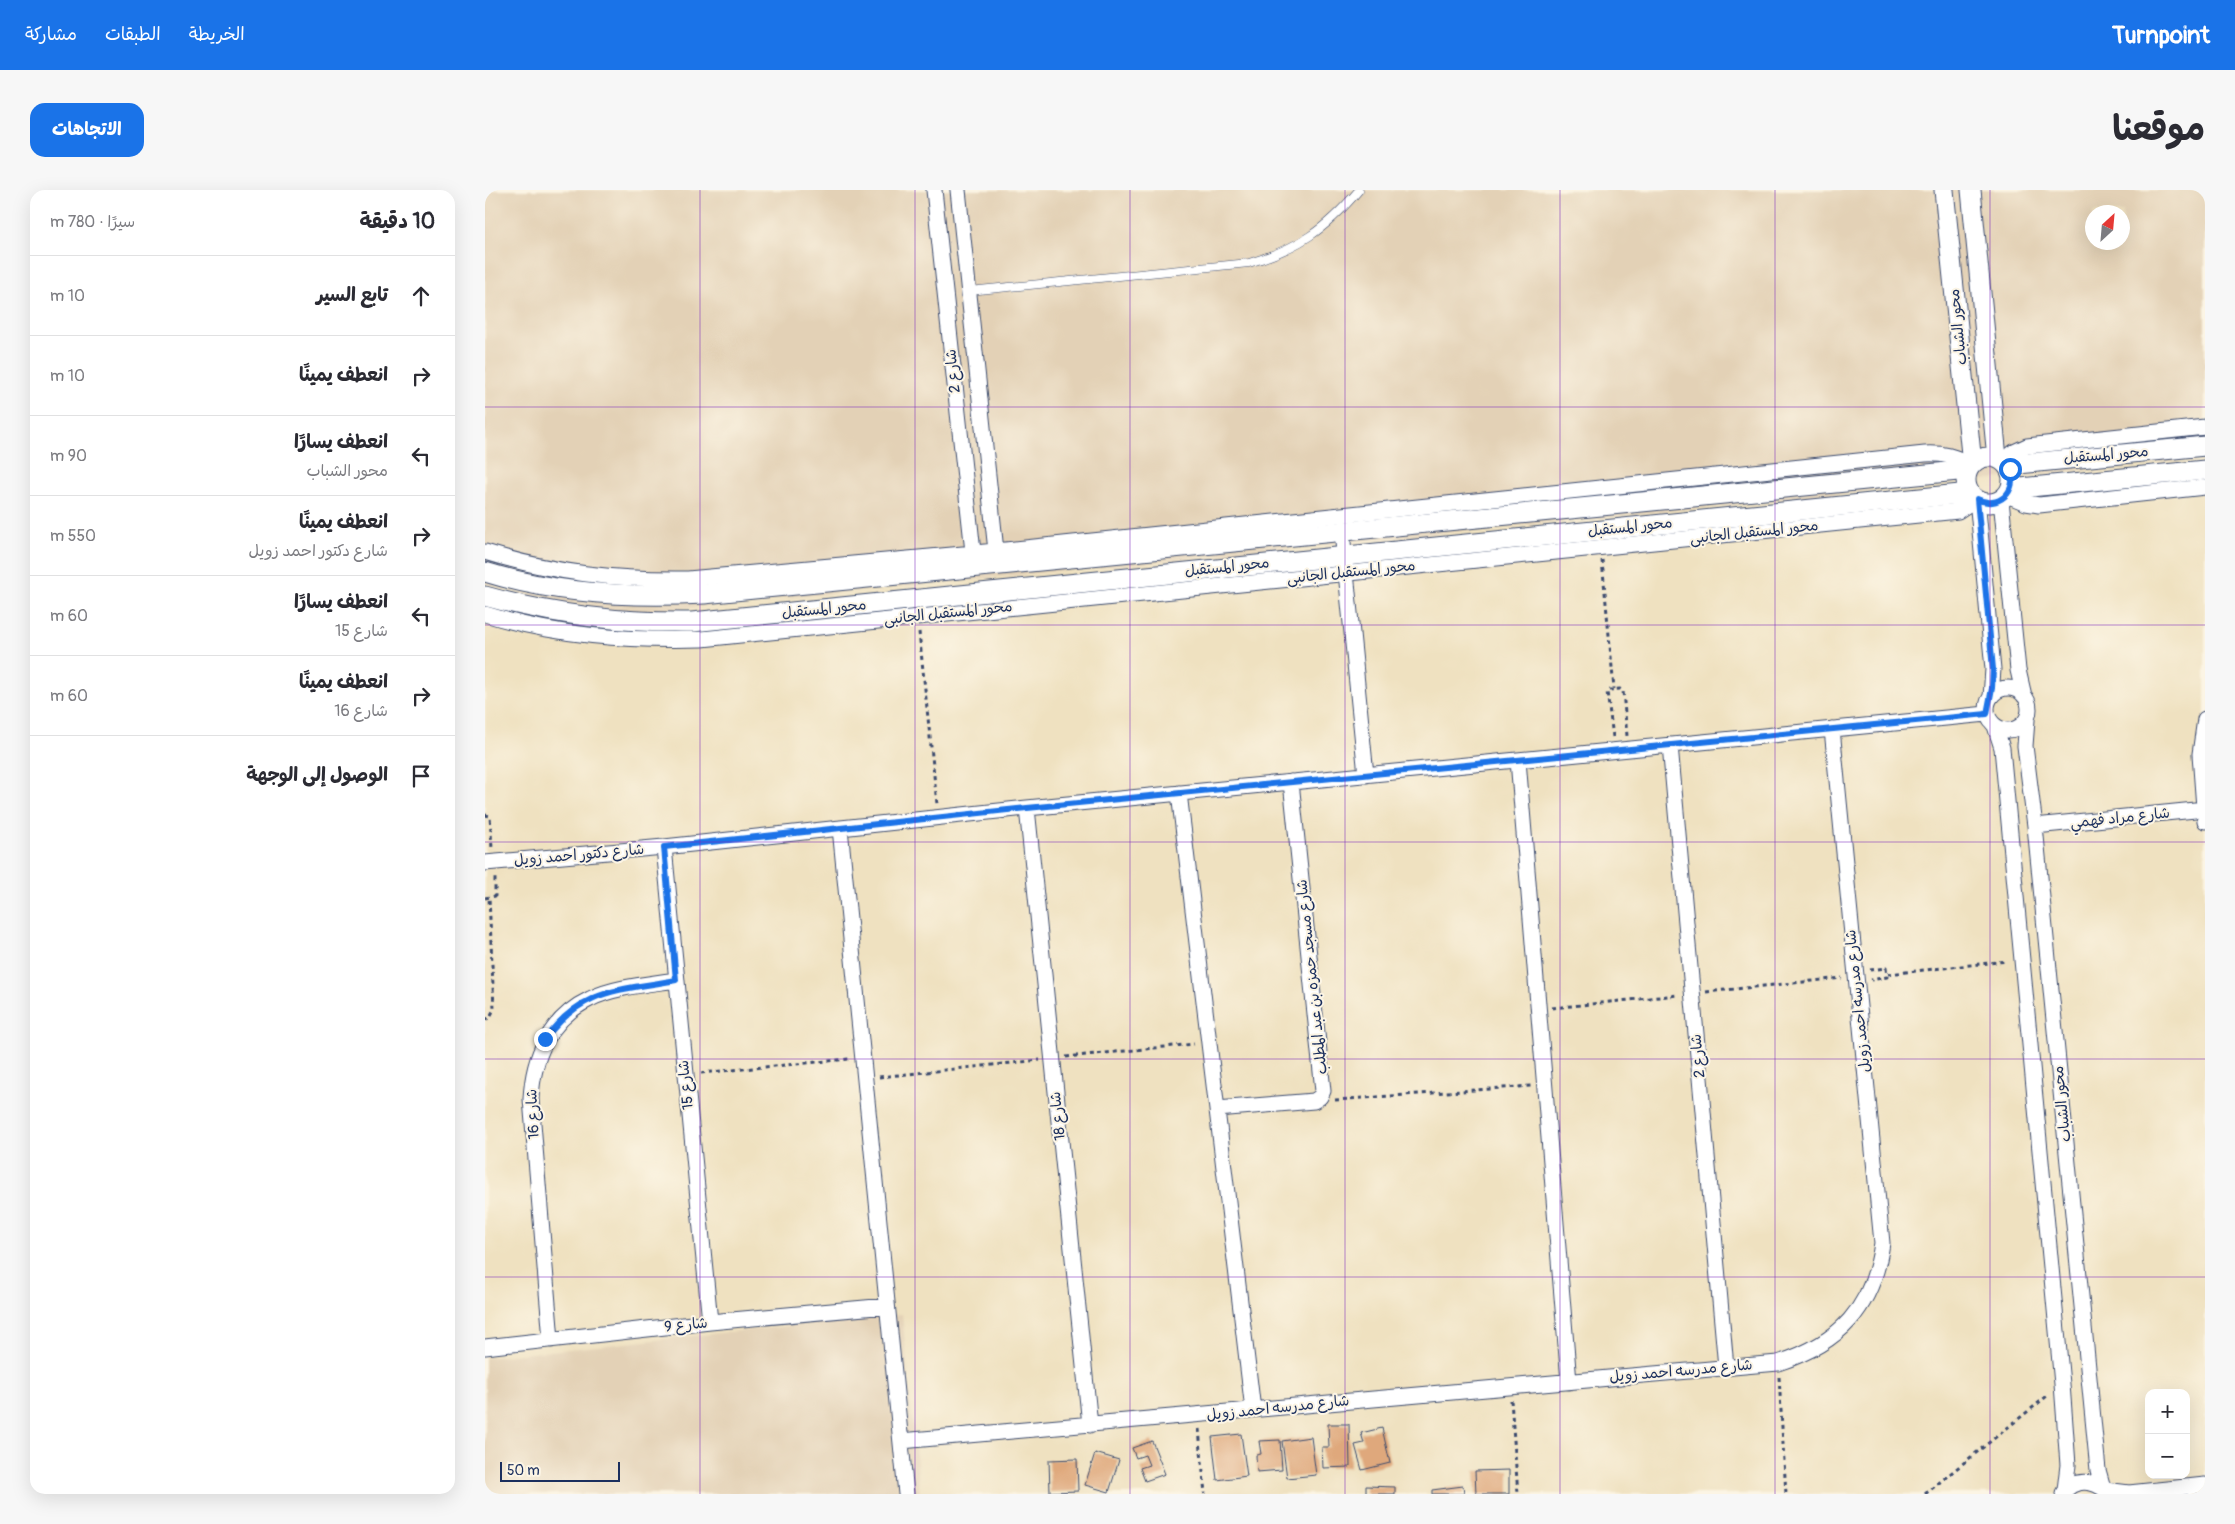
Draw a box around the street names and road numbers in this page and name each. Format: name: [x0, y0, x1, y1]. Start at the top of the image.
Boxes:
street label: محور الشباب: [1945, 288, 1971, 366]
street label: شارع 2: [941, 348, 965, 394]
street label: محور المستقبل: [2063, 442, 2149, 468]
street label: محور المستقبل: [1587, 513, 1673, 541]
street label: محور المستقبل الجانبى: [1689, 516, 1819, 548]
street label: محور المستقبل: [1184, 553, 1270, 581]
street label: محور المستقبل الجانبى: [1286, 556, 1416, 588]
street label: محور المستقبل: [781, 595, 867, 623]
street label: محور المستقبل الجانبى: [883, 597, 1013, 629]
street label: شارع مراد فهمي: [2069, 803, 2171, 836]
street label: شارع دكتور احمد زويل: [513, 840, 645, 870]
street label: شارع مسجد حمزه بن عبد المطلب: [1292, 879, 1332, 1075]
street label: شارع مدرسه احمد زويل: [1841, 929, 1875, 1073]
street label: شارع 2: [1687, 1033, 1709, 1079]
street label: شارع 15: [674, 1059, 698, 1111]
street label: محور الشباب: [2049, 1065, 2075, 1143]
street label: شارع 16: [522, 1088, 544, 1140]
street label: شارع 18: [1046, 1091, 1070, 1141]
street label: شارع 9: [663, 1313, 709, 1337]
street label: شارع مدرسه احمد زويل: [1609, 1355, 1753, 1387]
street label: شارع مدرسه احمد زويل: [1206, 1391, 1350, 1425]

